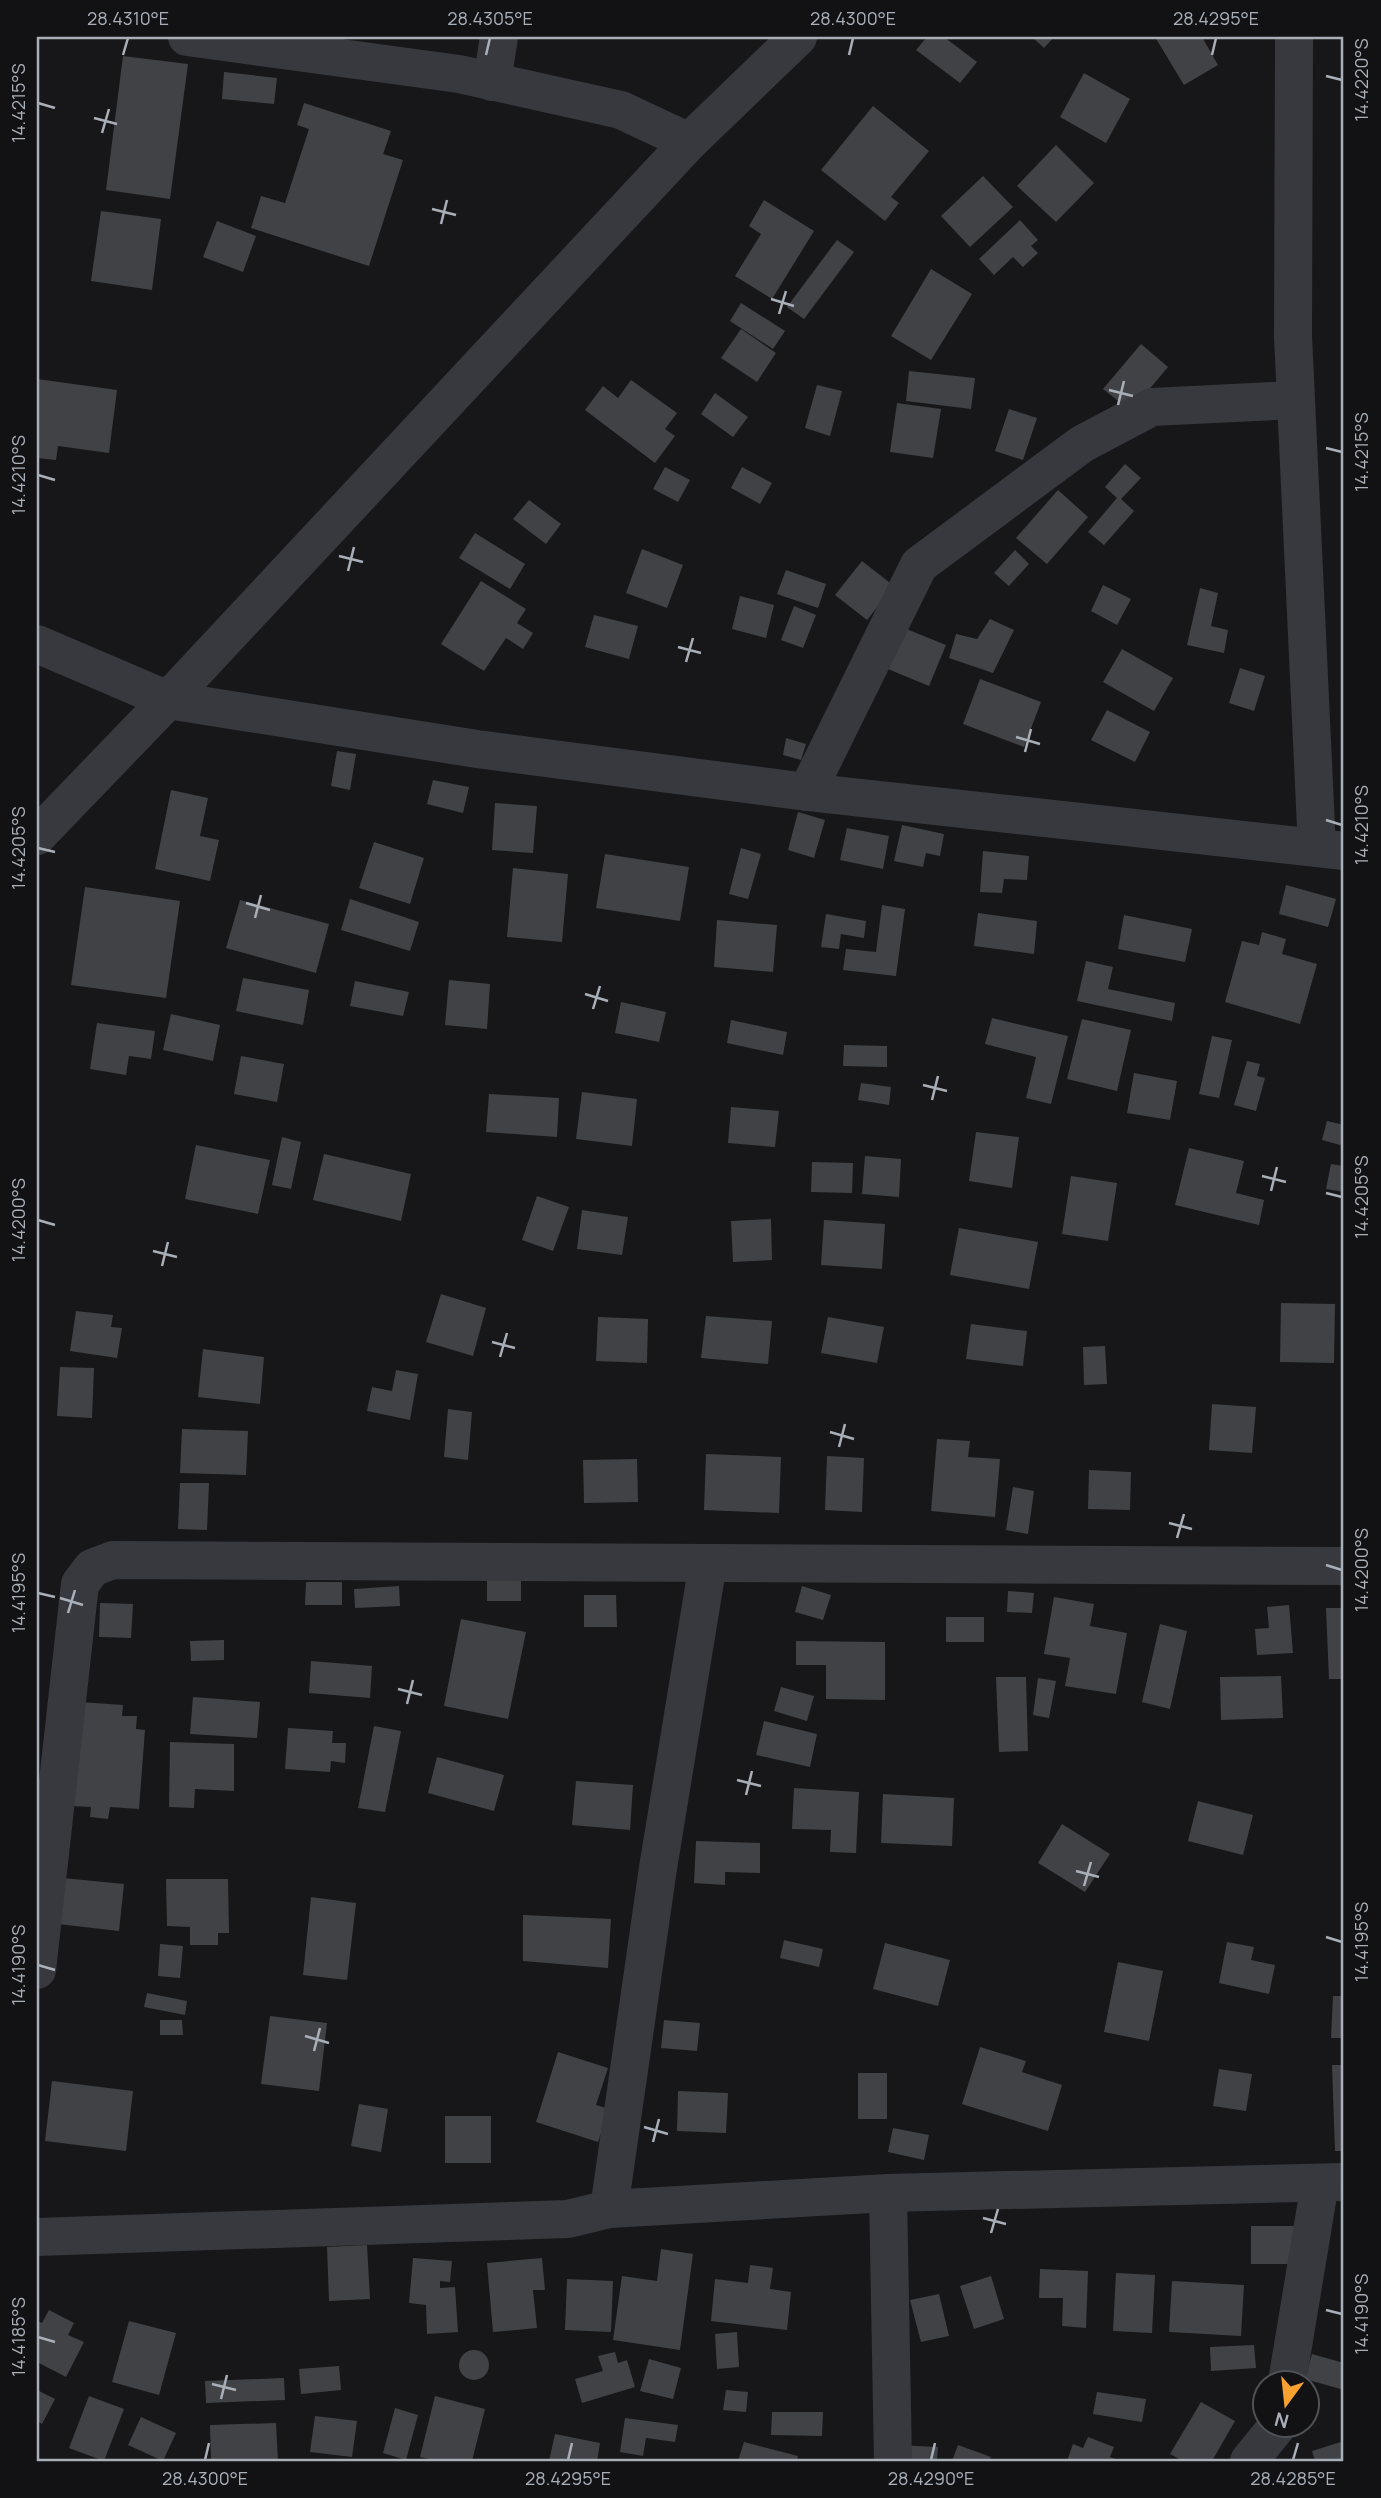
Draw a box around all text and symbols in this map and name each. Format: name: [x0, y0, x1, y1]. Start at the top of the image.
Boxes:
text: 28.4310°E: [87, 6, 169, 30]
text: 28.4305°E: [447, 6, 533, 30]
text: 28.4300°E: [810, 6, 896, 30]
text: 28.4295°E: [1173, 6, 1259, 30]
text: 14.4220°S: [1349, 38, 1373, 122]
text: 14.4215°S: [6, 63, 30, 143]
text: 14.4215°S: [1349, 412, 1373, 492]
text: 14.4210°S: [6, 435, 30, 515]
text: 14.4210°S: [1349, 785, 1373, 865]
text: 14.4205°S: [6, 806, 30, 890]
text: 14.4205°S: [1349, 1155, 1373, 1239]
text: 14.4200°S: [6, 1178, 30, 1262]
text: 14.4200°S: [1349, 1528, 1373, 1612]
text: 14.4195°S: [6, 1553, 30, 1633]
text: 14.4195°S: [1349, 1902, 1373, 1982]
text: 14.4190°S: [6, 1925, 30, 2005]
text: 14.4190°S: [1349, 2274, 1373, 2354]
text: 14.4185°S: [6, 2297, 30, 2377]
north arrow: [1252, 2368, 1322, 2438]
text: N: [1272, 2406, 1292, 2435]
text: 28.4300°E: [162, 2466, 248, 2490]
text: 28.4295°E: [525, 2466, 611, 2490]
text: 28.4290°E: [888, 2466, 974, 2490]
text: 28.4285°E: [1250, 2466, 1336, 2490]

